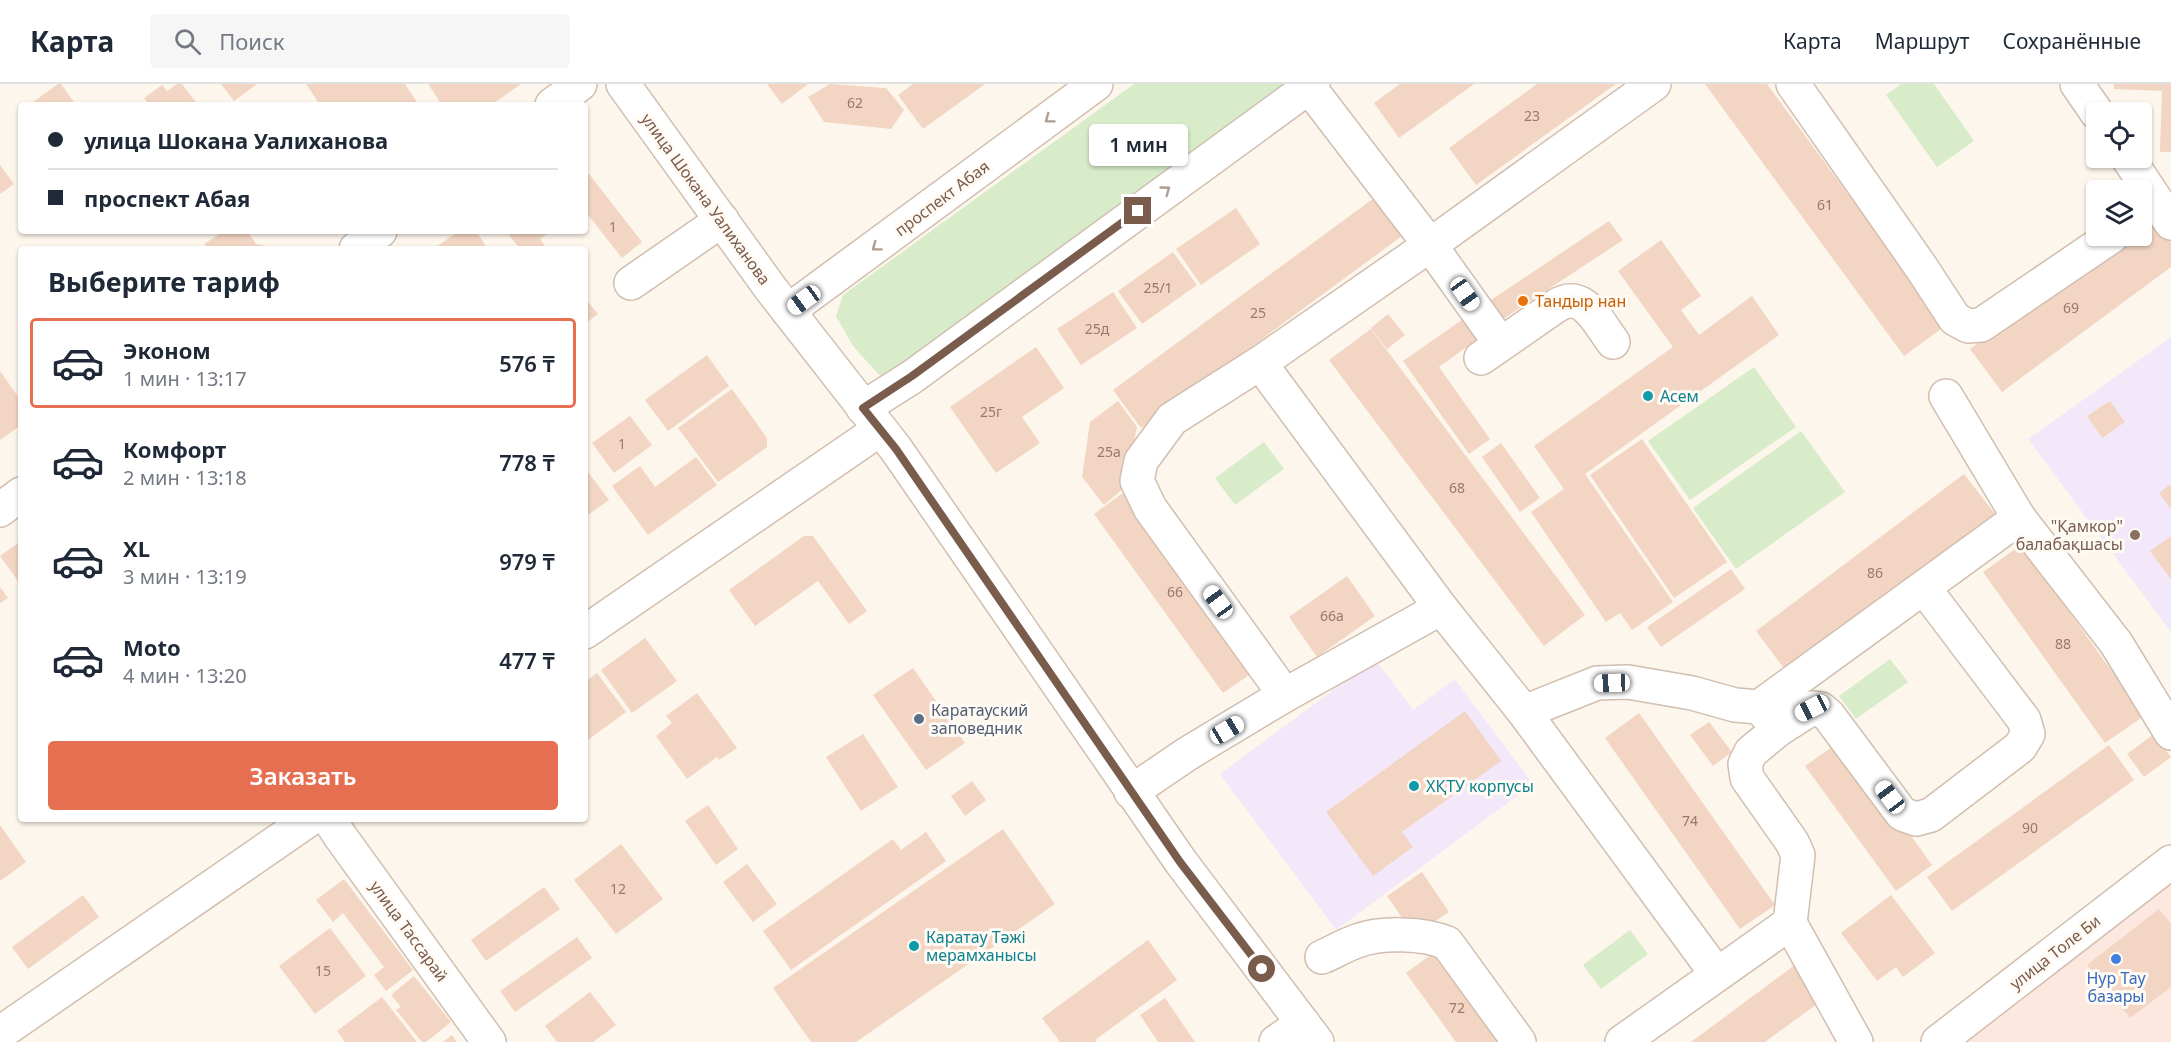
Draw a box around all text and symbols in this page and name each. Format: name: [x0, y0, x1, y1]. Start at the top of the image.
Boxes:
search box: [150, 14, 570, 68]
text: Карта: [30, 22, 114, 60]
icon: search: [171, 25, 204, 58]
text: Поиск: [219, 26, 285, 56]
text: Карта: [1783, 27, 1842, 55]
text: Маршрут: [1875, 27, 1970, 55]
text: Сохранённые: [2003, 27, 2141, 55]
house number: 62: [847, 93, 863, 112]
map controls: [2086, 102, 2152, 246]
button: locate: [2086, 102, 2152, 168]
house number: 23: [1524, 106, 1540, 125]
street label: улица Шокана Уалиханова: [636, 109, 776, 289]
one-way arrow: [1045, 112, 1056, 123]
callout: 1 мин: [1088, 124, 1188, 166]
text: улица Шокана Уалиханова: [84, 125, 388, 155]
text: 1 мин: [1109, 131, 1168, 158]
street label: проспект Абая: [890, 155, 994, 241]
button: layers: [2086, 180, 2152, 246]
text: проспект Абая: [84, 183, 250, 213]
one-way arrow: [1160, 186, 1171, 197]
house number: 61: [1817, 195, 1833, 214]
route end: [1124, 197, 1151, 224]
house number: 1: [609, 217, 617, 236]
one-way arrow: [871, 240, 882, 251]
text: Выберите тариф: [48, 263, 280, 300]
car: [1447, 274, 1483, 314]
house number: 25/1: [1143, 278, 1173, 297]
car: [784, 282, 824, 318]
place label: Тандыр нан: [1535, 290, 1626, 312]
marker: Тандыр нан: [1516, 294, 1530, 308]
house number: 69: [2063, 298, 2079, 317]
house number: 25: [1250, 303, 1266, 322]
house number: 25д: [1085, 319, 1110, 338]
text: Эконом: [123, 335, 211, 365]
icon: car: [51, 336, 105, 390]
text: 576 ₸: [499, 348, 555, 378]
text: 1 мин · 13:17: [123, 365, 247, 392]
place label: Асем: [1660, 385, 1699, 407]
marker: Асем: [1641, 389, 1655, 403]
house number: 25г: [980, 402, 1002, 421]
text: Комфорт: [123, 434, 226, 464]
house number: 1: [618, 434, 626, 453]
icon: car: [51, 435, 105, 489]
house number: 25а: [1097, 442, 1121, 461]
text: 778 ₸: [499, 447, 555, 477]
text: 2 мин · 13:18: [123, 464, 247, 491]
house number: 68: [1449, 478, 1465, 497]
place label: "Қамкор" балабақшасы: [2016, 515, 2123, 555]
marker: "Қамкор" балабақшасы: [2128, 528, 2142, 542]
text: XL: [123, 533, 150, 563]
icon: car: [51, 534, 105, 588]
text: 979 ₸: [499, 546, 555, 576]
text: 3 мин · 13:19: [123, 563, 247, 590]
house number: 86: [1867, 563, 1883, 582]
house number: 66: [1167, 582, 1183, 601]
car: [1200, 582, 1236, 622]
house number: 66а: [1320, 606, 1344, 625]
text: Moto: [123, 632, 181, 662]
icon: car: [51, 633, 105, 687]
house number: 88: [2055, 634, 2071, 653]
text: 477 ₸: [499, 645, 555, 675]
text: 4 мин · 13:20: [123, 662, 247, 689]
car: [1594, 673, 1630, 693]
car: [1792, 692, 1832, 724]
place label: Каратауский заповедник: [931, 699, 1028, 739]
marker: Каратауский заповедник: [912, 712, 926, 726]
car: [1207, 713, 1247, 747]
button: Заказать: [48, 741, 558, 810]
place label: ХҚТУ корпусы: [1426, 775, 1534, 797]
car: [1872, 777, 1908, 817]
marker: ХҚТУ корпусы: [1407, 779, 1421, 793]
house number: 74: [1682, 811, 1698, 830]
house number: 90: [2022, 818, 2038, 837]
street label: улица Тассарай: [365, 876, 453, 986]
house number: 12: [610, 879, 626, 898]
street label: улица Толе Би: [2005, 910, 2105, 994]
place label: Каратау Тәжі мерамханысы: [926, 926, 1037, 966]
marker: Каратау Тәжі мерамханысы: [907, 939, 921, 953]
marker: Нур Тау базары: [2109, 952, 2123, 966]
route start: [1248, 955, 1275, 982]
house number: 15: [315, 961, 331, 980]
place label: Нур Тау базары: [2086, 967, 2146, 1007]
house number: 72: [1449, 998, 1465, 1017]

